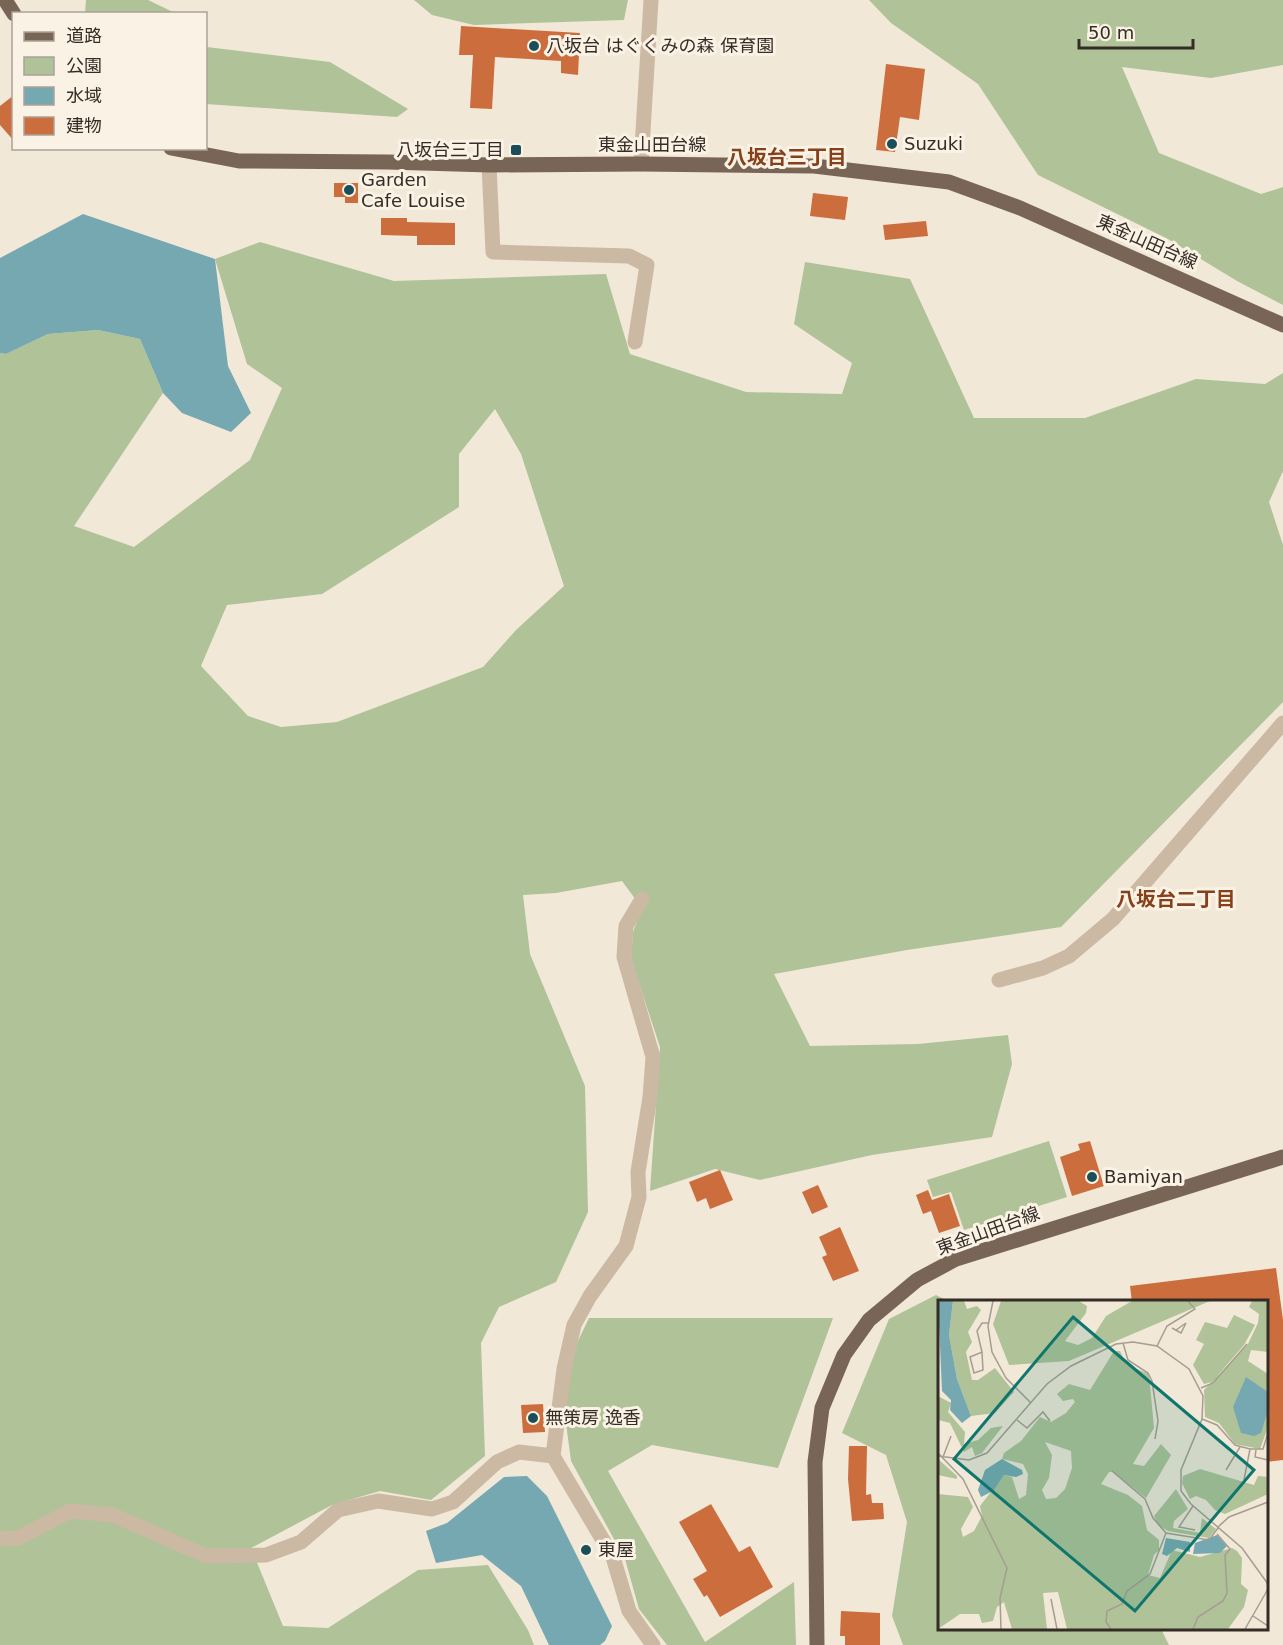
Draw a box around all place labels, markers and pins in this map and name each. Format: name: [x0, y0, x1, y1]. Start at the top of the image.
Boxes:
place label: 八坂台 はぐくみの森 保育園: [546, 35, 774, 56]
marker: 八坂台 はぐくみの森 保育園: [527, 39, 541, 53]
place label: Suzuki: [904, 133, 963, 154]
marker: Suzuki: [885, 137, 899, 151]
place label: 八坂台三丁目: [396, 139, 504, 160]
marker: 八坂台三丁目: [509, 143, 523, 157]
place label: Garden Cafe Louise: [361, 169, 465, 211]
marker: Garden Cafe Louise: [342, 183, 356, 197]
place label: Bamiyan: [1104, 1166, 1183, 1187]
marker: Bamiyan: [1085, 1170, 1099, 1184]
place label: 無策房 逸香: [545, 1407, 641, 1428]
marker: 無策房 逸香: [526, 1411, 540, 1425]
place label: 東屋: [598, 1539, 634, 1560]
marker: 東屋: [579, 1543, 593, 1557]

